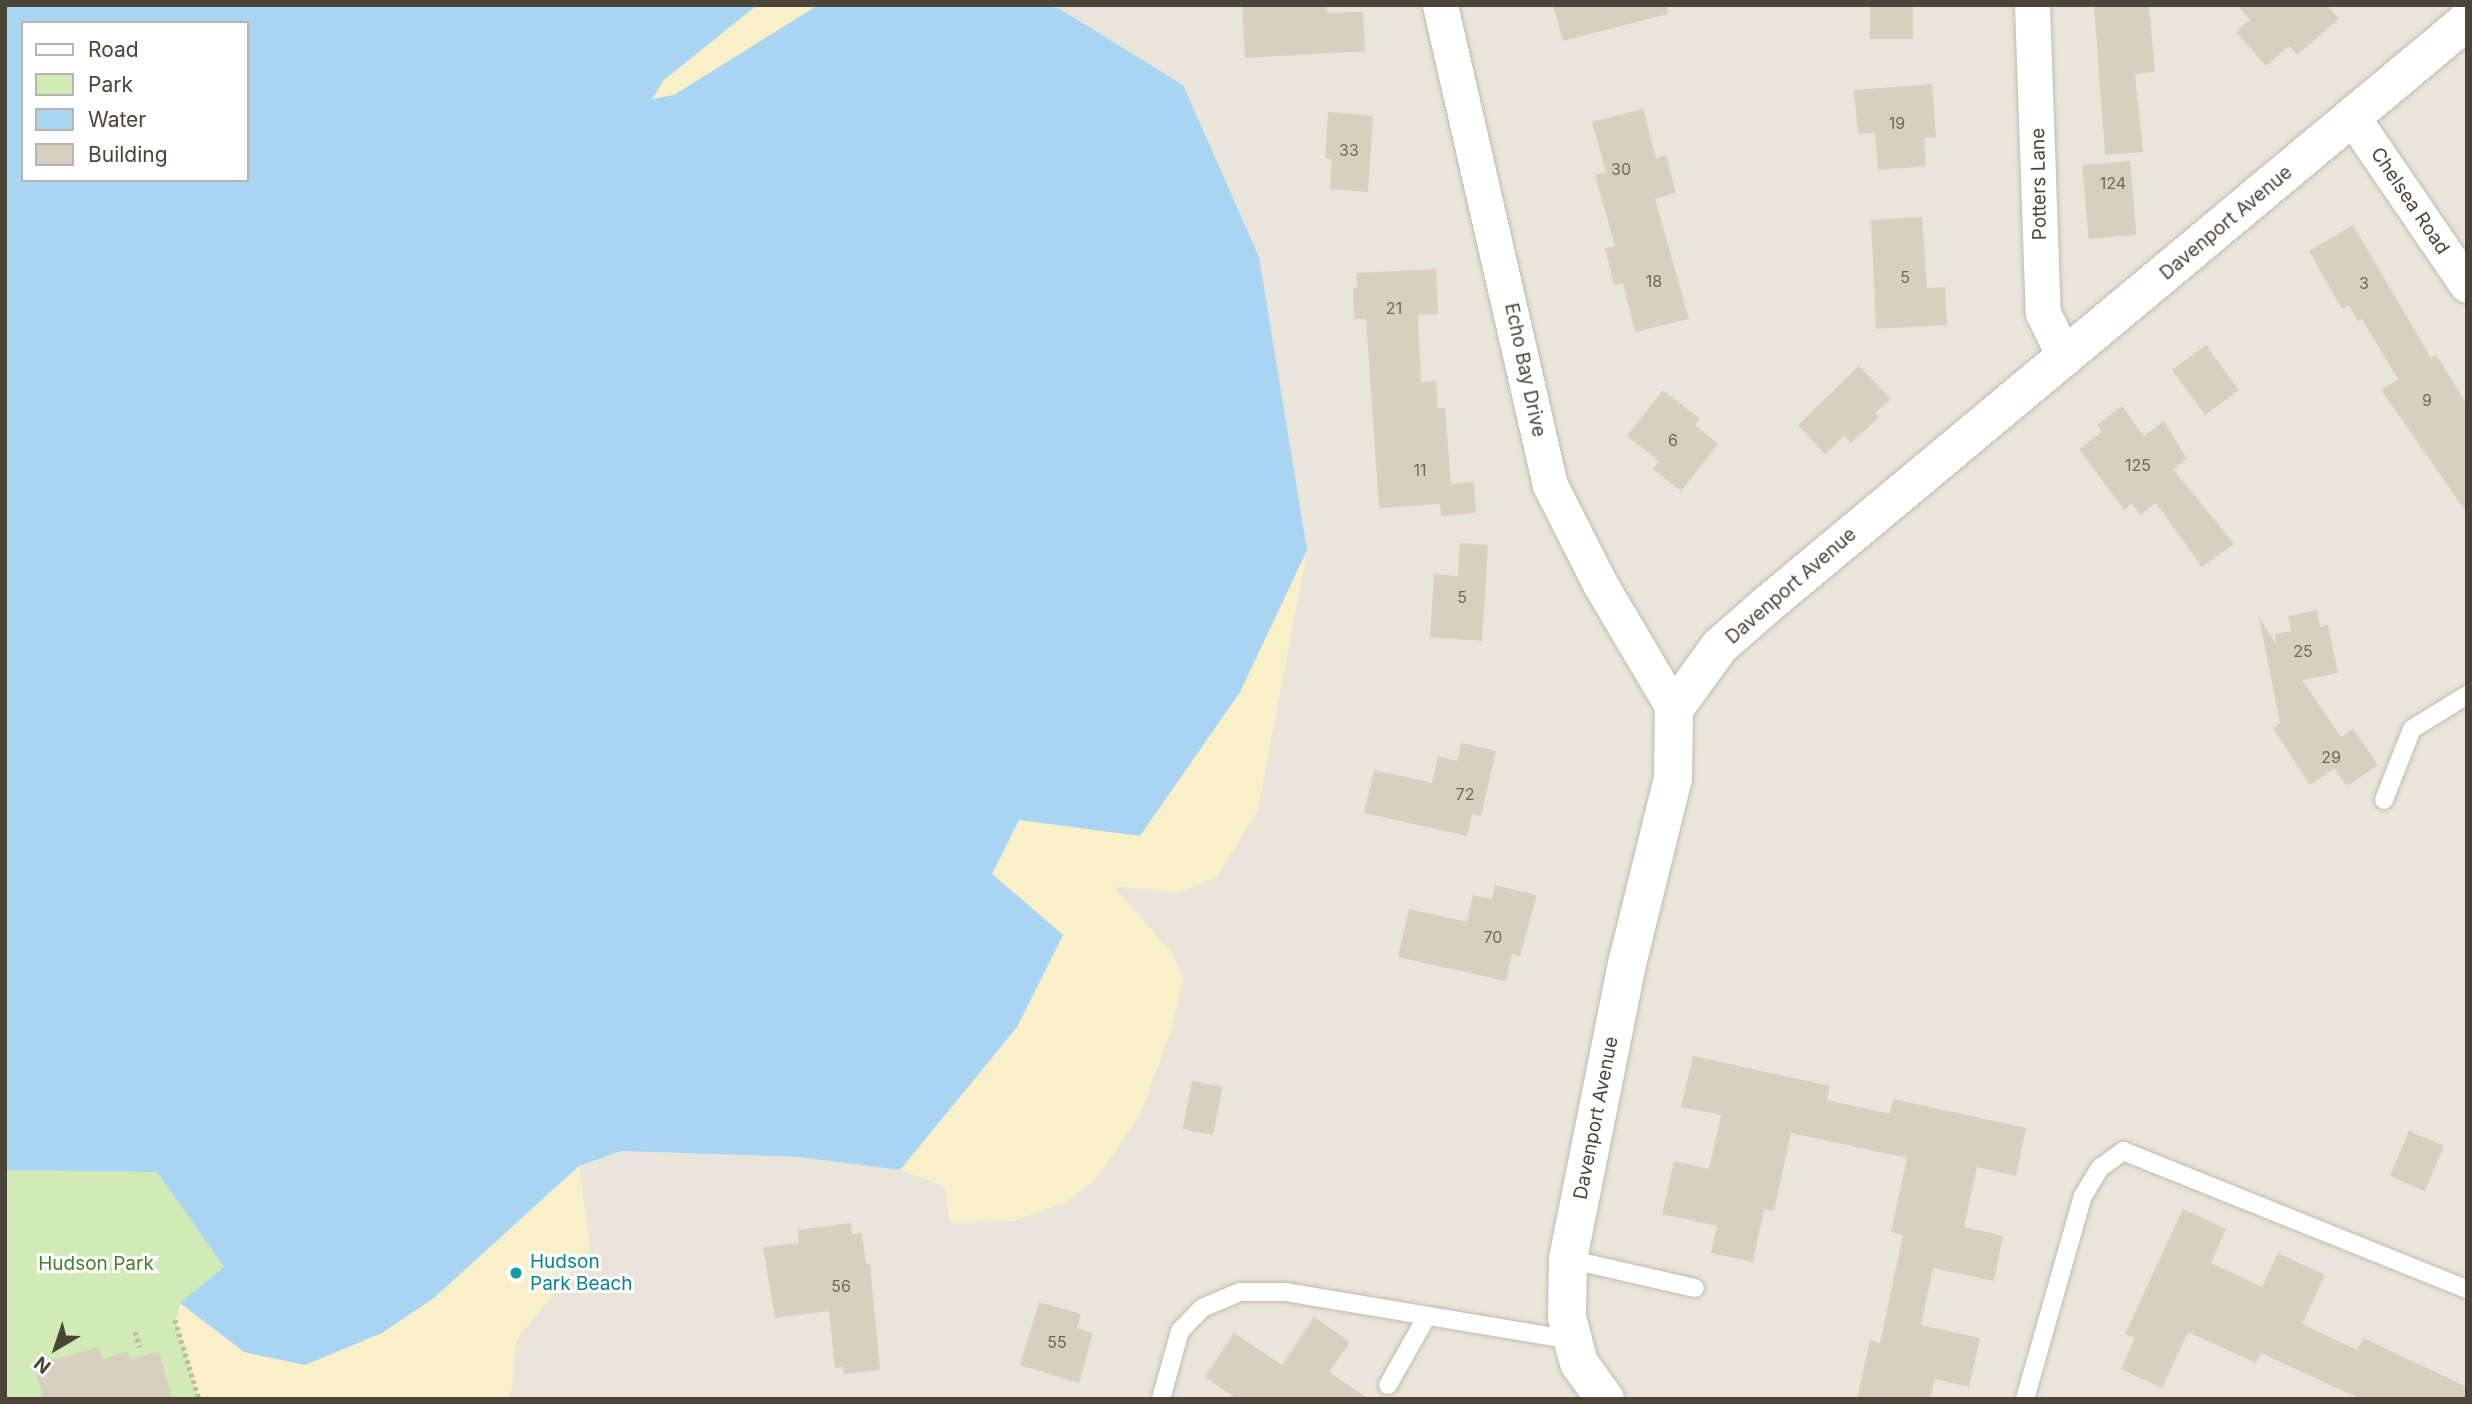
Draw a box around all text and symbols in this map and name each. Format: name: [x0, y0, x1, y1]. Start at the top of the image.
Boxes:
legend: [21, 21, 248, 182]
text: Road: [88, 37, 139, 62]
text: Park: [88, 72, 133, 97]
text: Water: [88, 107, 146, 132]
house number: 19: [1889, 113, 1905, 133]
street label: Potters Lane: [2027, 128, 2051, 240]
house number: 33: [1339, 140, 1359, 160]
text: Building: [88, 142, 168, 167]
street label: Chelsea Road: [2366, 143, 2454, 259]
house number: 30: [1611, 159, 1631, 179]
street label: Davenport Avenue: [2155, 161, 2297, 285]
house number: 124: [2100, 173, 2126, 193]
house number: 5: [1900, 267, 1910, 287]
house number: 18: [1646, 271, 1662, 291]
house number: 3: [2359, 273, 2369, 293]
house number: 21: [1386, 298, 1402, 318]
street label: Echo Bay Drive: [1500, 301, 1550, 439]
house number: 9: [2422, 390, 2432, 410]
house number: 6: [1668, 430, 1678, 450]
house number: 125: [2125, 455, 2151, 475]
house number: 11: [1413, 460, 1427, 480]
street label: Davenport Avenue: [1721, 523, 1861, 649]
house number: 5: [1457, 587, 1467, 607]
house number: 25: [2293, 641, 2313, 661]
house number: 29: [2321, 747, 2341, 767]
house number: 72: [1456, 784, 1474, 804]
house number: 70: [1484, 927, 1502, 947]
street label: Davenport Avenue: [1569, 1035, 1623, 1201]
place label: Hudson Park Beach: [530, 1251, 632, 1295]
park label: Hudson Park: [38, 1253, 154, 1275]
marker: Hudson Park Beach: [508, 1265, 524, 1281]
house number: 56: [831, 1276, 851, 1296]
north arrow: [21, 1313, 91, 1383]
house number: 55: [1047, 1332, 1067, 1352]
text: N: [30, 1351, 55, 1378]

